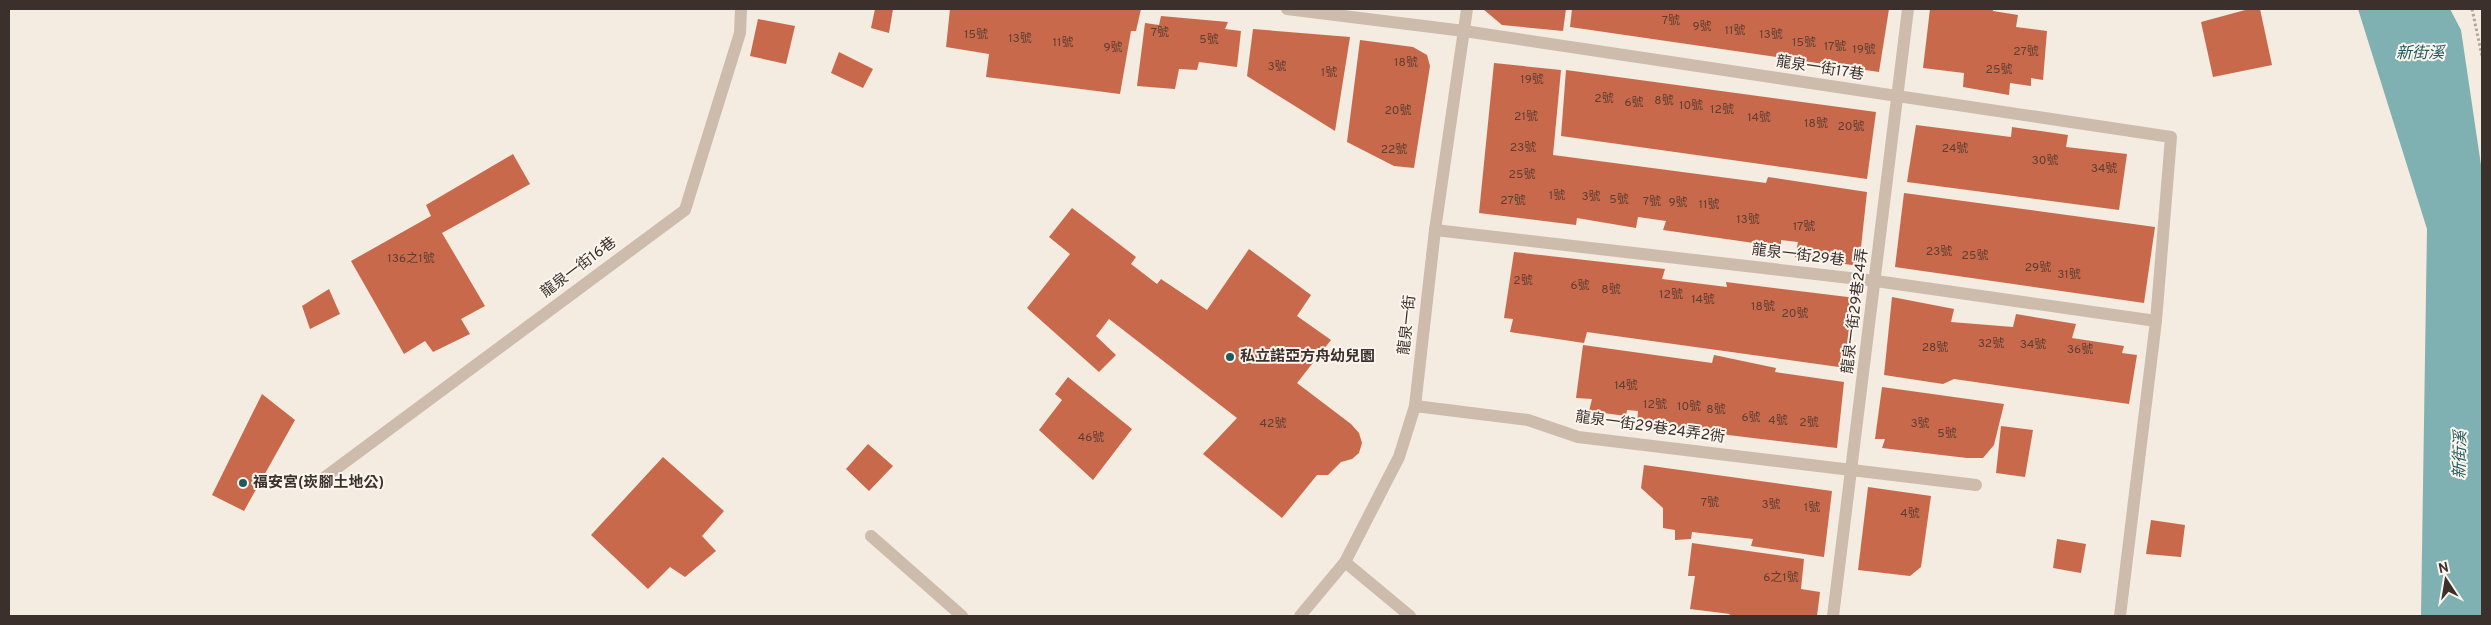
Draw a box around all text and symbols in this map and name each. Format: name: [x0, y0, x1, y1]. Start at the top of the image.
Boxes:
house number: 7號: [1662, 13, 1680, 29]
house number: 9號: [1692, 19, 1712, 35]
house number: 11號: [1725, 23, 1745, 39]
house number: 7號: [1151, 25, 1169, 41]
house number: 15號: [964, 27, 988, 43]
house number: 13號: [1759, 27, 1783, 43]
house number: 13號: [1008, 31, 1032, 47]
house number: 5號: [1199, 32, 1219, 48]
house number: 11號: [1053, 35, 1073, 51]
house number: 15號: [1792, 35, 1816, 51]
house number: 17號: [1824, 39, 1846, 55]
house number: 9號: [1103, 40, 1123, 56]
house number: 19號: [1852, 42, 1876, 58]
house number: 27號: [2013, 44, 2039, 60]
water label: 新街溪: [2396, 44, 2446, 64]
street label: 龍泉一街17巷: [1775, 52, 1865, 85]
house number: 18號: [1394, 55, 1418, 71]
house number: 3號: [1267, 59, 1287, 75]
house number: 25號: [1986, 62, 2012, 78]
house number: 1號: [1321, 65, 1337, 81]
house number: 19號: [1520, 72, 1544, 88]
house number: 2號: [1594, 91, 1614, 107]
house number: 8號: [1654, 93, 1674, 109]
house number: 6號: [1624, 95, 1644, 111]
house number: 10號: [1679, 98, 1703, 114]
house number: 12號: [1710, 102, 1734, 118]
house number: 20號: [1384, 103, 1412, 119]
house number: 21號: [1514, 109, 1538, 125]
house number: 14號: [1747, 110, 1771, 126]
house number: 18號: [1804, 116, 1828, 132]
house number: 20號: [1837, 119, 1865, 135]
house number: 23號: [1510, 140, 1536, 156]
house number: 24號: [1942, 141, 1968, 157]
house number: 22號: [1381, 142, 1407, 158]
house number: 30號: [2032, 153, 2058, 169]
house number: 34號: [2091, 161, 2117, 177]
house number: 25號: [1509, 167, 1535, 183]
house number: 1號: [1549, 188, 1565, 204]
house number: 3號: [1581, 189, 1601, 205]
house number: 5號: [1609, 192, 1629, 208]
house number: 27號: [1500, 193, 1526, 209]
house number: 7號: [1643, 194, 1661, 210]
house number: 9號: [1668, 195, 1688, 211]
house number: 11號: [1699, 197, 1719, 213]
house number: 13號: [1736, 212, 1760, 228]
house number: 17號: [1793, 219, 1815, 235]
street label: 龍泉一街16巷: [537, 233, 620, 303]
street label: 龍泉一街29巷: [1751, 240, 1846, 271]
house number: 23號: [1926, 244, 1952, 260]
street label: 龍泉一街29巷24弄: [1838, 247, 1873, 375]
house number: 25號: [1962, 248, 1988, 264]
house number: 136之1號: [387, 251, 435, 267]
house number: 29號: [2025, 260, 2051, 276]
house number: 31號: [2057, 267, 2081, 283]
house number: 2號: [1513, 273, 1533, 289]
house number: 6號: [1570, 278, 1590, 294]
house number: 8號: [1601, 282, 1621, 298]
house number: 12號: [1659, 287, 1683, 303]
house number: 14號: [1691, 292, 1715, 308]
street label: 龍泉一街: [1394, 294, 1421, 356]
house number: 18號: [1751, 299, 1775, 315]
house number: 20號: [1781, 306, 1809, 322]
house number: 32號: [1978, 336, 2004, 352]
house number: 34號: [2020, 337, 2046, 353]
house number: 28號: [1922, 340, 1948, 356]
house number: 36號: [2067, 342, 2093, 358]
place label: 私立諾亞方舟幼兒園: [1240, 347, 1375, 367]
marker: 私立諾亞方舟幼兒園: [1224, 351, 1236, 363]
house number: 14號: [1614, 378, 1638, 394]
house number: 12號: [1643, 397, 1667, 413]
house number: 10號: [1677, 399, 1701, 415]
house number: 8號: [1706, 402, 1726, 418]
street label: 龍泉一街29巷24弄2衖: [1574, 407, 1726, 448]
house number: 6號: [1741, 410, 1761, 426]
house number: 4號: [1768, 413, 1788, 429]
house number: 2號: [1799, 415, 1819, 431]
house number: 42號: [1260, 416, 1286, 432]
house number: 3號: [1910, 416, 1930, 432]
house number: 5號: [1937, 426, 1957, 442]
water label: 新街溪: [2451, 429, 2471, 479]
house number: 46號: [1078, 430, 1104, 446]
place label: 福安宮(崁腳土地公): [253, 474, 384, 493]
marker: 福安宮(崁腳土地公): [237, 477, 249, 489]
house number: 7號: [1701, 495, 1719, 511]
house number: 3號: [1761, 497, 1781, 513]
house number: 1號: [1804, 500, 1820, 516]
house number: 4號: [1900, 506, 1920, 522]
north arrow: [2421, 555, 2471, 605]
text: N: [2437, 559, 2450, 578]
house number: 6之1號: [1763, 570, 1799, 586]

